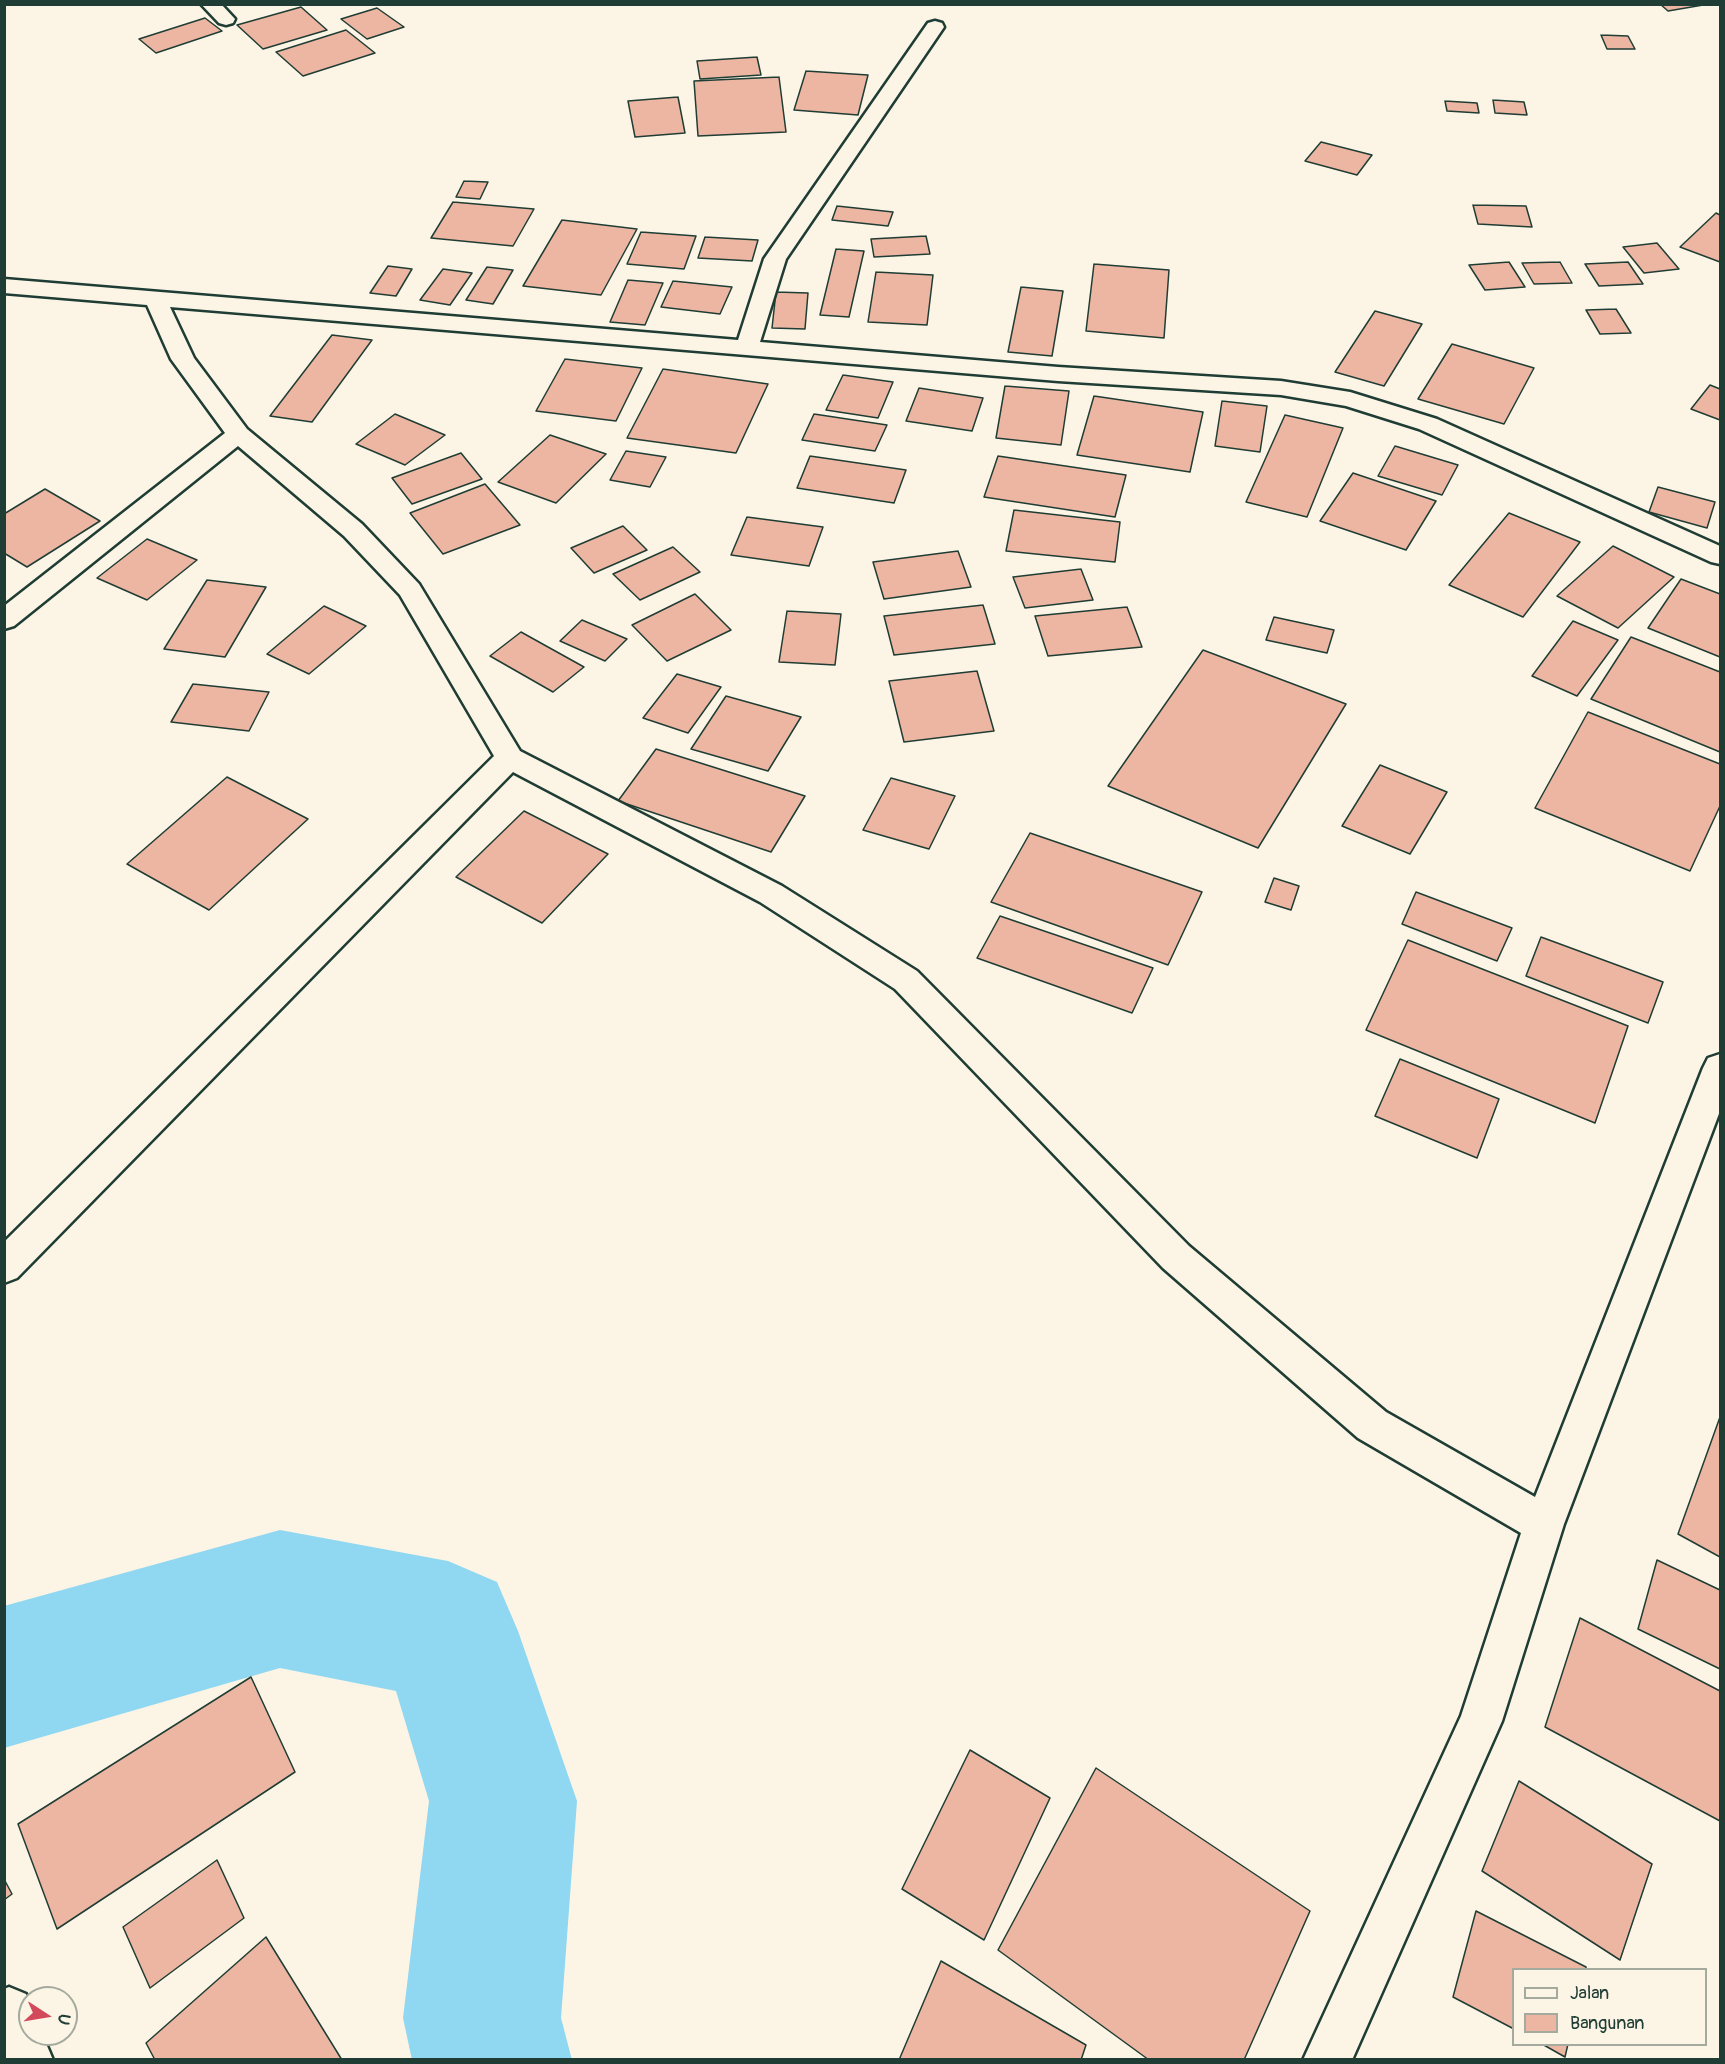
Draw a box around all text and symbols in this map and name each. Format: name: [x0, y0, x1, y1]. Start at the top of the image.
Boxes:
legend: [1512, 1968, 1707, 2046]
text: Jalan: [1570, 1982, 1609, 2005]
north arrow: [18, 1986, 78, 2046]
text: U: [53, 2012, 75, 2027]
text: Bangunan: [1570, 2012, 1645, 2035]

